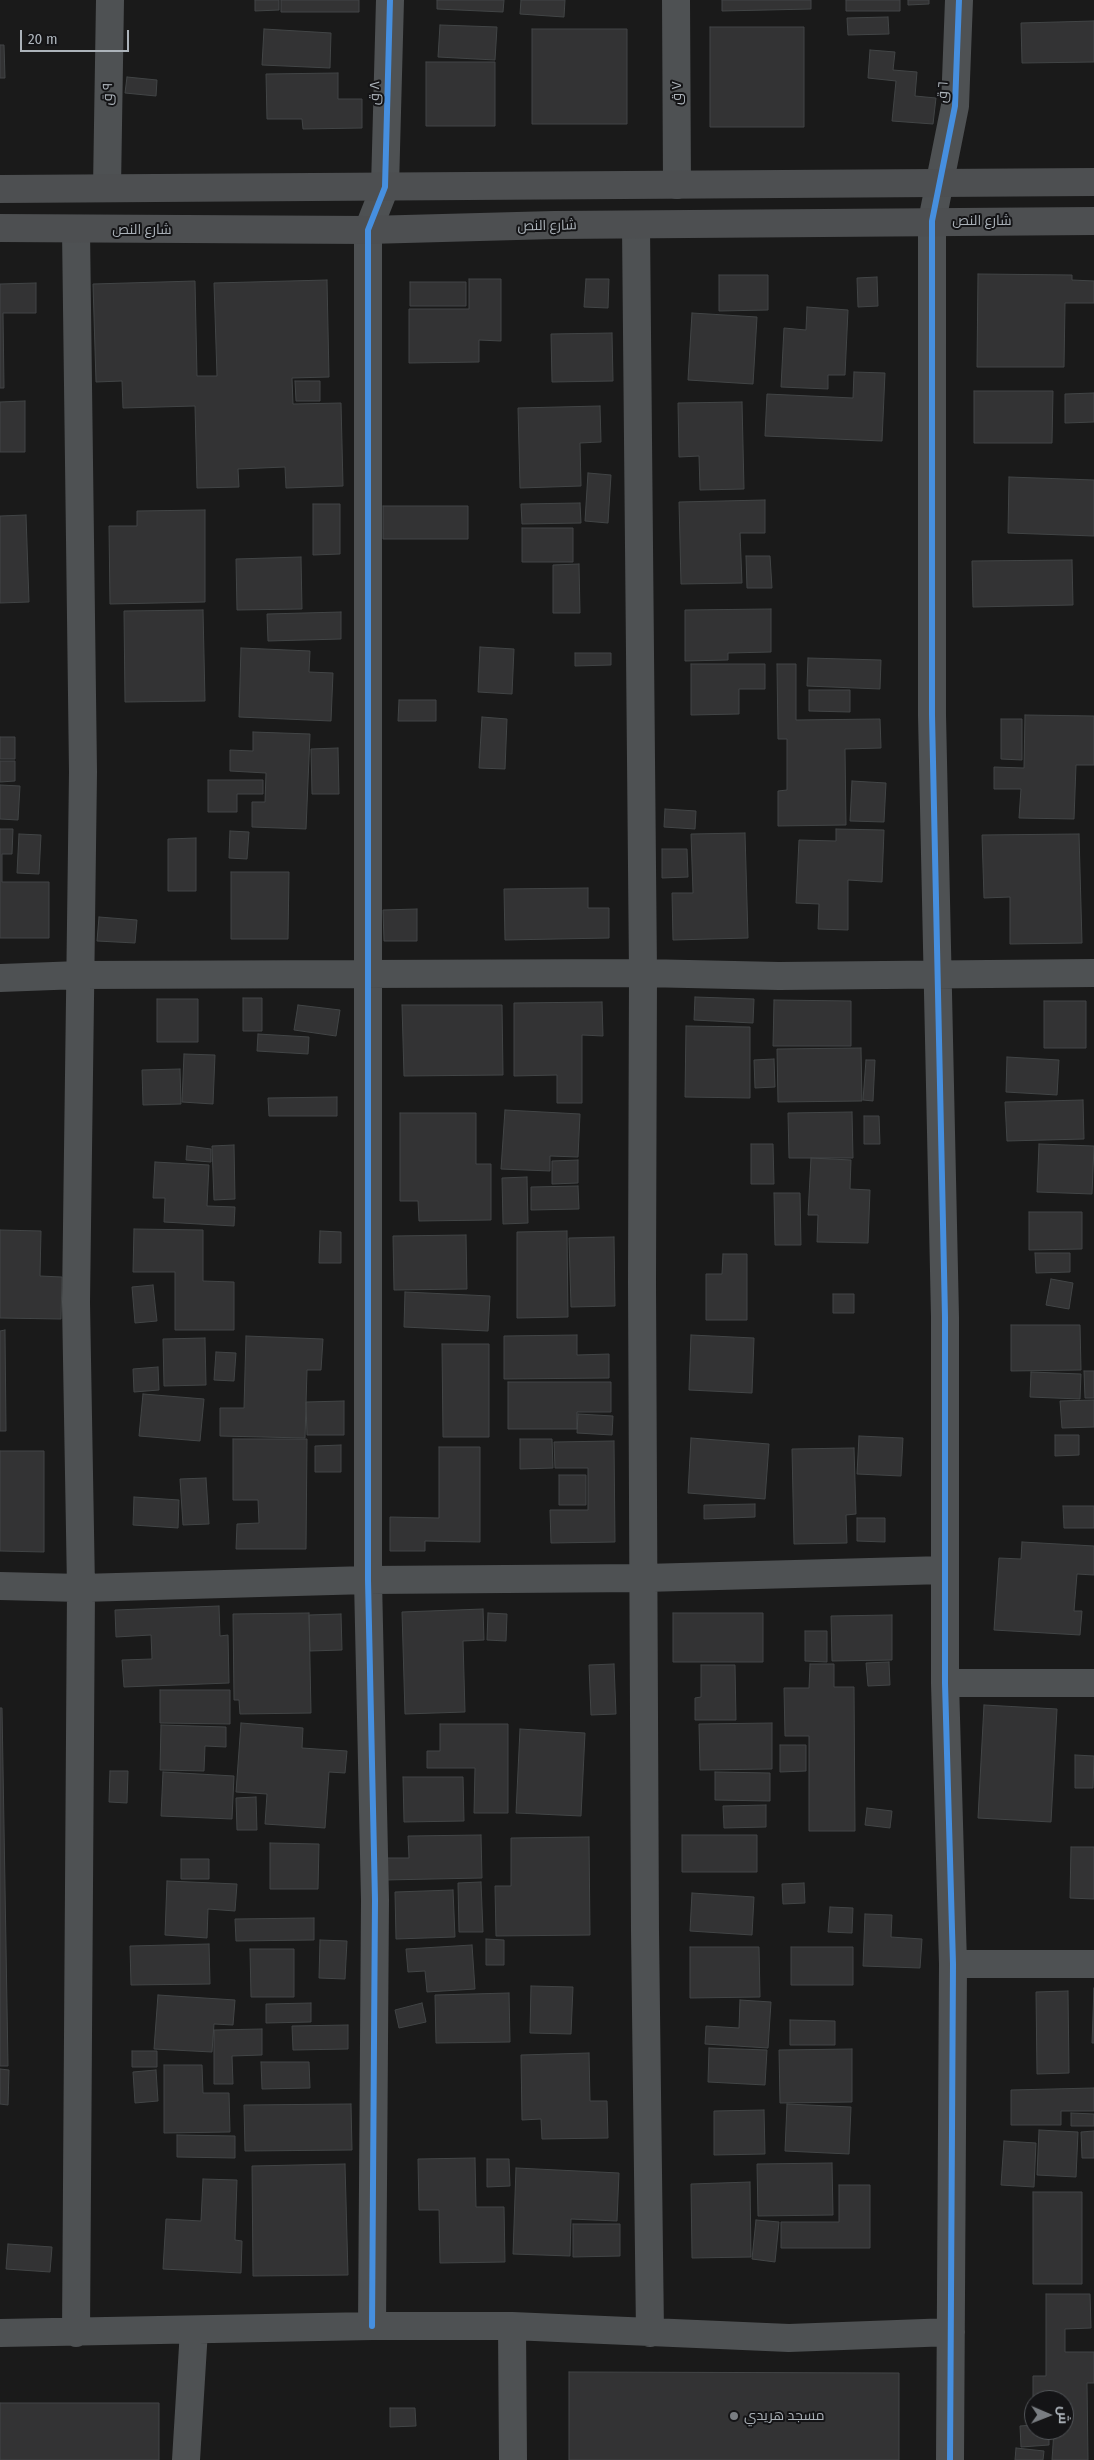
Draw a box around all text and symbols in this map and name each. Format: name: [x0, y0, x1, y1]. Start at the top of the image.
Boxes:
scale bar: [22, 20, 131, 52]
text: 20 m: [28, 30, 58, 48]
street label: ٦ ق: [934, 80, 952, 104]
street label: ٨ ق: [366, 81, 384, 105]
street label: ٧ ق: [669, 81, 685, 105]
street label: ٩ ق: [99, 83, 117, 105]
street label: شارع النص: [952, 213, 1012, 229]
street label: شارع النص: [517, 217, 577, 235]
street label: شارع النص: [112, 222, 172, 238]
north arrow: [1024, 2390, 1074, 2440]
text: ش: [1055, 2406, 1072, 2424]
place label: مسجد هريدي: [744, 2408, 824, 2424]
marker: مسجد هريدي: [728, 2410, 740, 2422]

